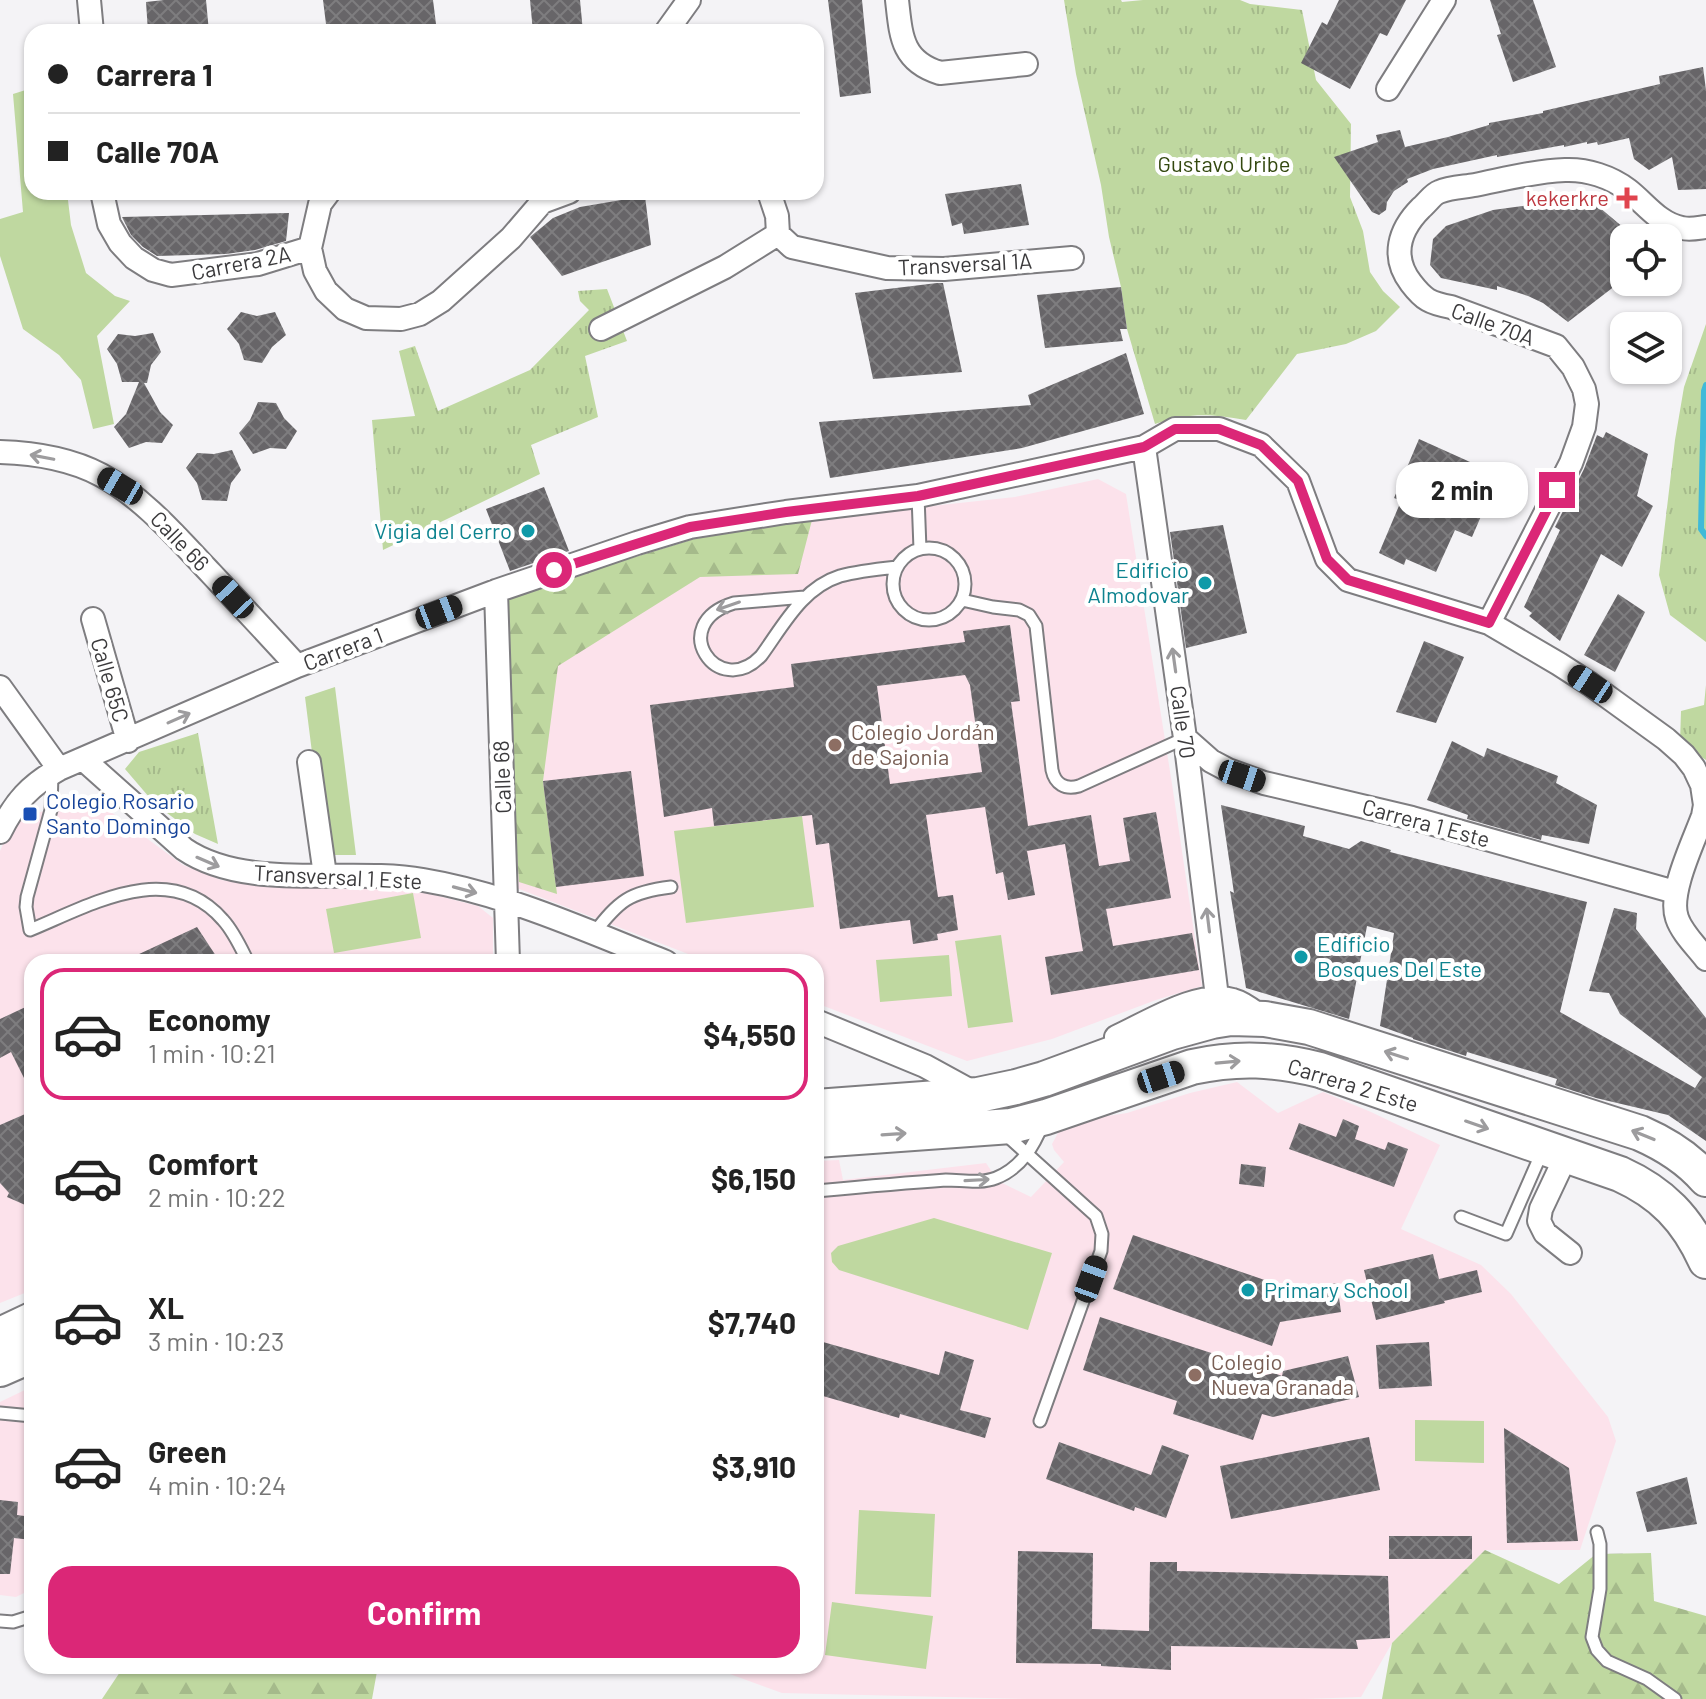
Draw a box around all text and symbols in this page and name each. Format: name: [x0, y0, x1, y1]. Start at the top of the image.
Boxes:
text: Carrera 1: [96, 56, 213, 92]
text: Calle 70A: [96, 133, 219, 169]
park label: Gustavo Uribe: [1158, 150, 1290, 176]
place label: kekerkre: [1526, 184, 1609, 210]
marker: kekerkre: [1616, 187, 1638, 209]
map controls: [1610, 224, 1682, 384]
button: locate: [1610, 224, 1682, 296]
street label: Carrera 2A: [189, 240, 293, 284]
street label: Transversal 1A: [897, 247, 1033, 280]
street label: Calle 70A: [1448, 296, 1539, 350]
button: layers: [1610, 312, 1682, 384]
one-way arrow: [29, 449, 55, 464]
callout: 2 min: [1397, 462, 1529, 518]
car: [93, 464, 147, 508]
route end: [1539, 472, 1575, 508]
text: 2 min: [1431, 474, 1493, 505]
street label: Calle 66: [146, 505, 216, 576]
place label: Vigia del Cerro: [374, 517, 512, 543]
marker: Vigia del Cerro: [519, 522, 537, 540]
route start: [536, 552, 572, 588]
place label: Edificio Almodovar: [1088, 556, 1189, 607]
car: [208, 571, 258, 623]
marker: Edificio Almodovar: [1196, 574, 1214, 592]
car: [412, 592, 466, 632]
one-way arrow: [716, 600, 741, 615]
street label: Carrera 1: [299, 621, 386, 675]
street label: Calle 65C: [87, 634, 135, 725]
one-way arrow: [1166, 648, 1181, 673]
car: [1563, 661, 1617, 707]
street label: Calle 70: [1166, 684, 1202, 760]
one-way arrow: [166, 710, 191, 725]
place label: Colegio Jordán de Sajonia: [851, 718, 995, 769]
marker: Colegio Jordán de Sajonia: [826, 736, 844, 754]
street label: Calle 68: [487, 740, 515, 814]
car: [1215, 757, 1269, 795]
place label: Colegio Rosario Santo Domingo: [46, 787, 195, 838]
street label: Carrera 1 Este: [1360, 793, 1493, 852]
marker: Colegio Rosario Santo Domingo: [21, 805, 39, 823]
one-way arrow: [195, 855, 220, 870]
street label: Transversal 1 Este: [253, 859, 423, 893]
one-way arrow: [451, 883, 477, 898]
one-way arrow: [1200, 907, 1215, 934]
place label: Edificio Bosques Del Este: [1317, 930, 1482, 981]
marker: Edificio Bosques Del Este: [1292, 948, 1310, 966]
icon: car: [52, 998, 124, 1070]
text: Economy: [148, 1001, 271, 1037]
text: $4,550: [703, 1016, 796, 1052]
text: 1 min · 10:21: [148, 1037, 276, 1068]
one-way arrow: [1383, 1046, 1408, 1061]
street label: Carrera 2 Este: [1285, 1052, 1422, 1116]
one-way arrow: [1214, 1054, 1241, 1069]
car: [1134, 1058, 1188, 1096]
one-way arrow: [1465, 1119, 1490, 1134]
one-way arrow: [880, 1126, 907, 1141]
one-way arrow: [1631, 1126, 1656, 1141]
icon: car: [52, 1142, 124, 1214]
text: Comfort: [148, 1145, 258, 1181]
text: $6,150: [711, 1160, 796, 1196]
one-way arrow: [964, 1172, 990, 1187]
text: 2 min · 10:22: [148, 1181, 286, 1212]
car: [1072, 1252, 1110, 1306]
place label: Primary School: [1264, 1276, 1408, 1302]
marker: Primary School: [1239, 1281, 1257, 1299]
icon: car: [52, 1286, 124, 1358]
text: XL: [148, 1289, 184, 1325]
text: $7,740: [708, 1304, 796, 1340]
text: 3 min · 10:23: [148, 1325, 284, 1356]
place label: Colegio Nueva Granada: [1211, 1348, 1354, 1399]
marker: Colegio Nueva Granada: [1186, 1366, 1204, 1384]
icon: car: [52, 1430, 124, 1502]
text: Green: [148, 1433, 227, 1469]
text: $3,910: [712, 1448, 796, 1484]
text: 4 min · 10:24: [148, 1469, 286, 1500]
button: Confirm: [48, 1566, 800, 1658]

